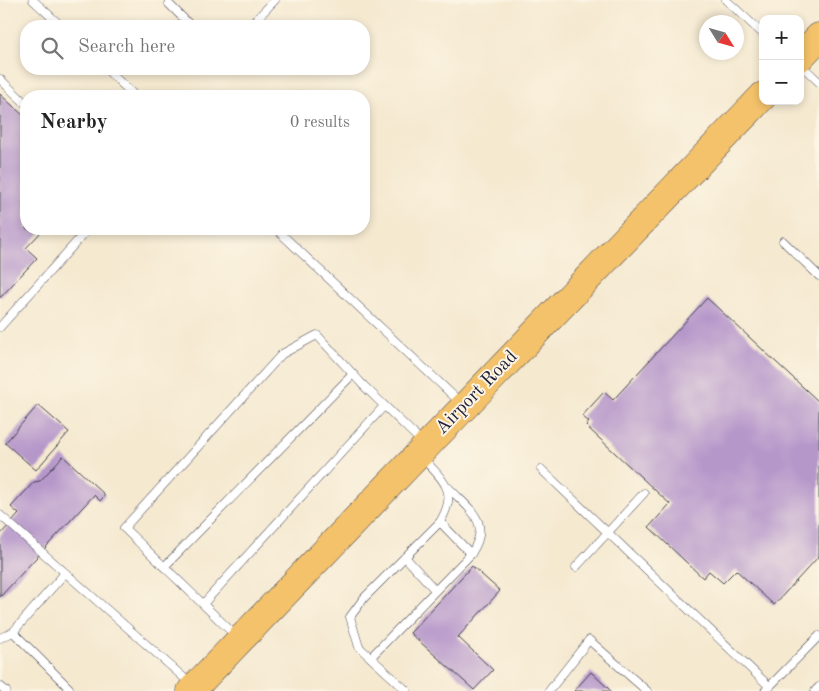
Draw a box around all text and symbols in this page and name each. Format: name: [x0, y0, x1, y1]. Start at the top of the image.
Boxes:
north arrow: [699, 15, 744, 60]
map controls: [759, 15, 804, 105]
button: +: [759, 15, 804, 60]
search box: [20, 20, 370, 75]
icon: search: [38, 34, 66, 62]
text: Search here: [78, 38, 175, 57]
button: −: [759, 60, 804, 105]
text: Nearby: [40, 112, 108, 133]
text: 0 results: [290, 115, 350, 131]
street label: Airport Road: [432, 347, 522, 439]

